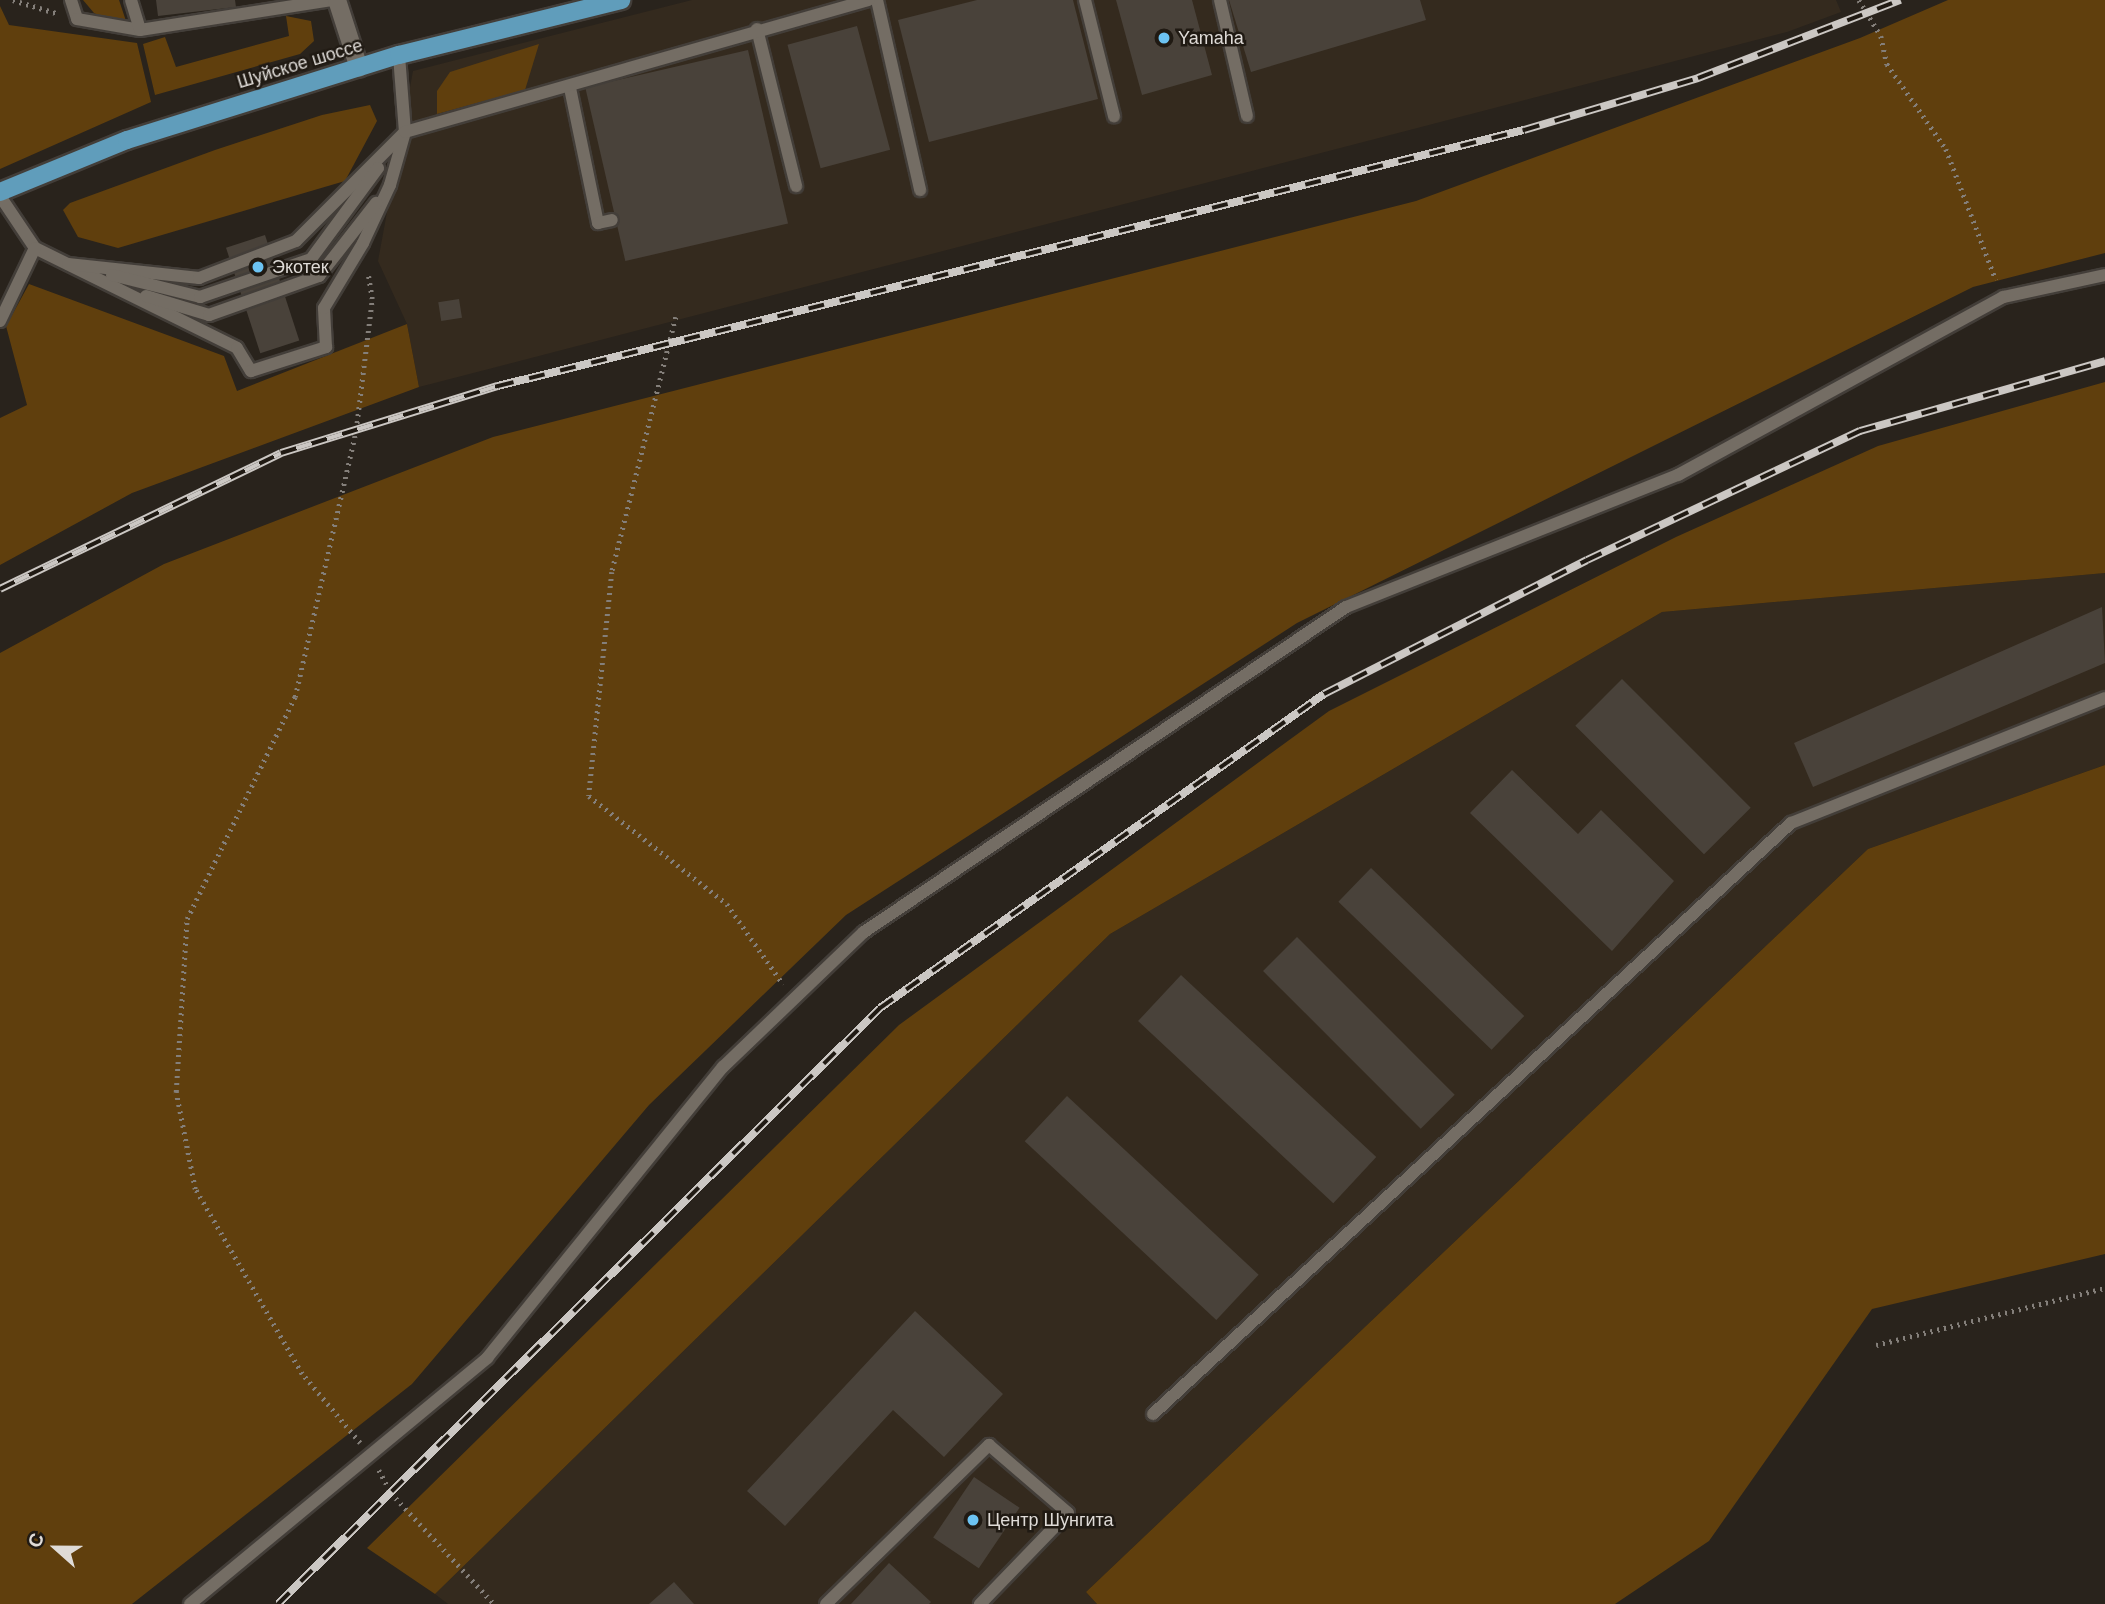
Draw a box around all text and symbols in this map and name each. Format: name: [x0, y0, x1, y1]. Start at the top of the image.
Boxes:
place label: Yamaha: [1178, 27, 1244, 49]
marker: Yamaha: [1156, 30, 1172, 46]
street label: Шуйское шоссе: [235, 35, 365, 93]
place label: Экотек: [272, 256, 329, 278]
marker: Экотек: [250, 259, 266, 275]
place label: Центр Шунгита: [987, 1509, 1114, 1531]
marker: Центр Шунгита: [965, 1512, 981, 1528]
north arrow: [21, 1513, 91, 1583]
text: С: [24, 1530, 48, 1550]

